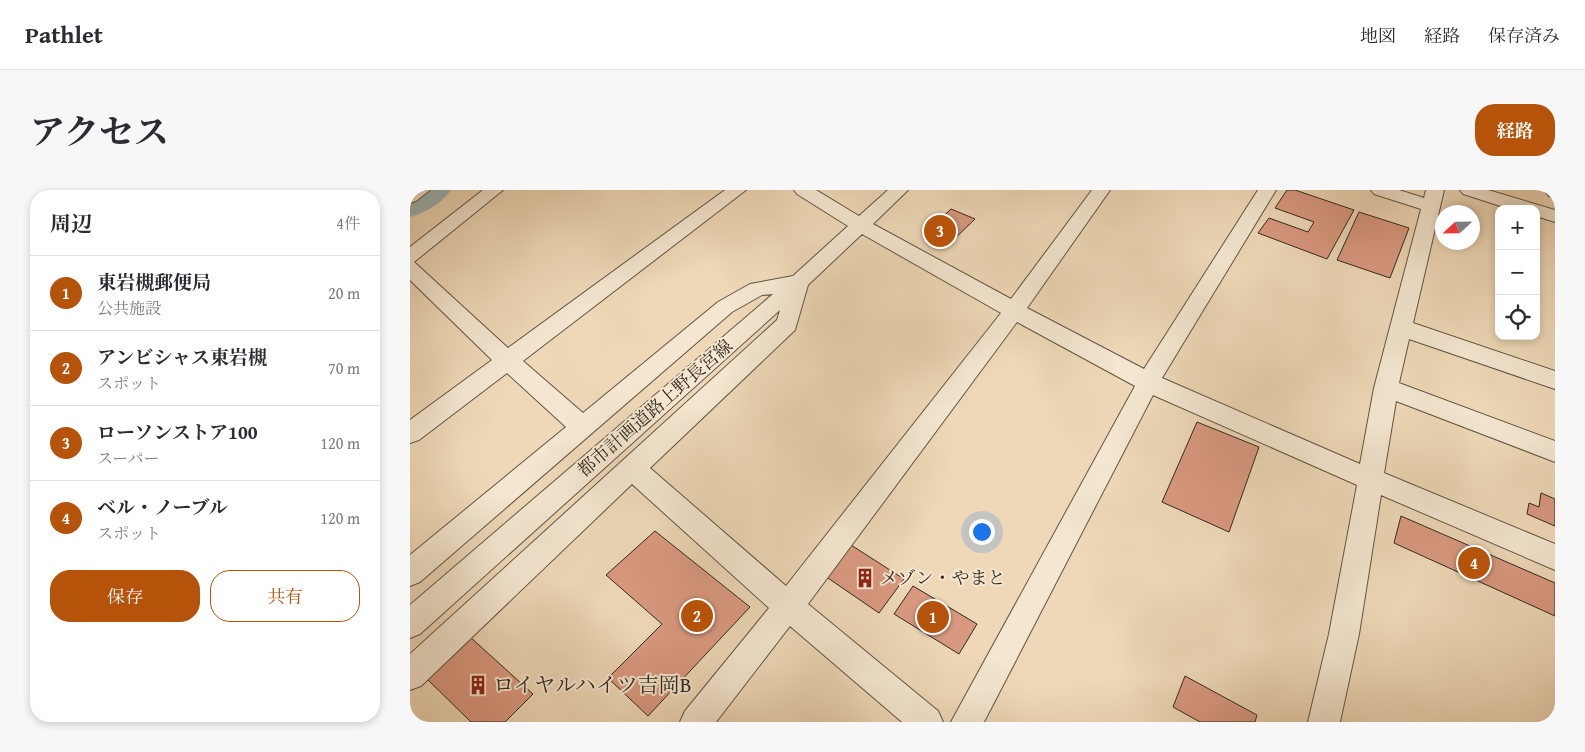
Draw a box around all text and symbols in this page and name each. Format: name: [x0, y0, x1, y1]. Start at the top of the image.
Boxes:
text: Pathlet: [25, 17, 103, 52]
text: 地図: [1360, 22, 1396, 49]
text: 経路: [1424, 22, 1460, 49]
text: 保存済み: [1488, 22, 1560, 49]
button: 経路: [1475, 104, 1555, 156]
text: アクセス: [30, 106, 169, 157]
north arrow: [1435, 205, 1480, 250]
map controls: [1495, 205, 1540, 340]
button: +: [1495, 205, 1540, 250]
text: 周辺: [50, 208, 92, 239]
text: 4件: [336, 211, 360, 235]
pin: 3: [924, 212, 956, 250]
button: −: [1495, 250, 1540, 295]
text: 東岩槻郵便局: [97, 268, 211, 296]
text: 1: [62, 281, 70, 305]
text: 20 m: [328, 281, 360, 305]
button: locate: [1495, 295, 1540, 340]
text: 公共施設: [97, 296, 161, 320]
street label: 都市計画道路上野長宮線: [571, 332, 738, 483]
text: アンビシャス東岩槻: [97, 343, 267, 371]
text: 2: [62, 356, 70, 380]
text: 70 m: [328, 356, 360, 380]
text: スポット: [97, 371, 161, 395]
text: ローソンストア100: [97, 418, 258, 446]
text: 3: [62, 431, 70, 455]
text: 120 m: [320, 431, 360, 455]
text: スーパー: [97, 446, 159, 470]
text: ベル・ノーブル: [97, 493, 228, 521]
text: 4: [62, 506, 70, 530]
text: 120 m: [320, 506, 360, 530]
your location: [969, 519, 995, 545]
text: スポット: [97, 521, 161, 545]
pin: 4: [1458, 544, 1490, 582]
place label: メゾン・やまと: [880, 564, 1005, 591]
building icon: メゾン・やまと: [854, 567, 876, 589]
button: 保存: [50, 570, 200, 622]
button: 共有: [210, 570, 360, 622]
pin: 2: [681, 597, 713, 635]
pin: 1: [917, 598, 949, 636]
place label: ロイヤルハイツ吉岡B: [493, 669, 692, 700]
building icon: ロイヤルハイツ吉岡B: [467, 674, 489, 696]

